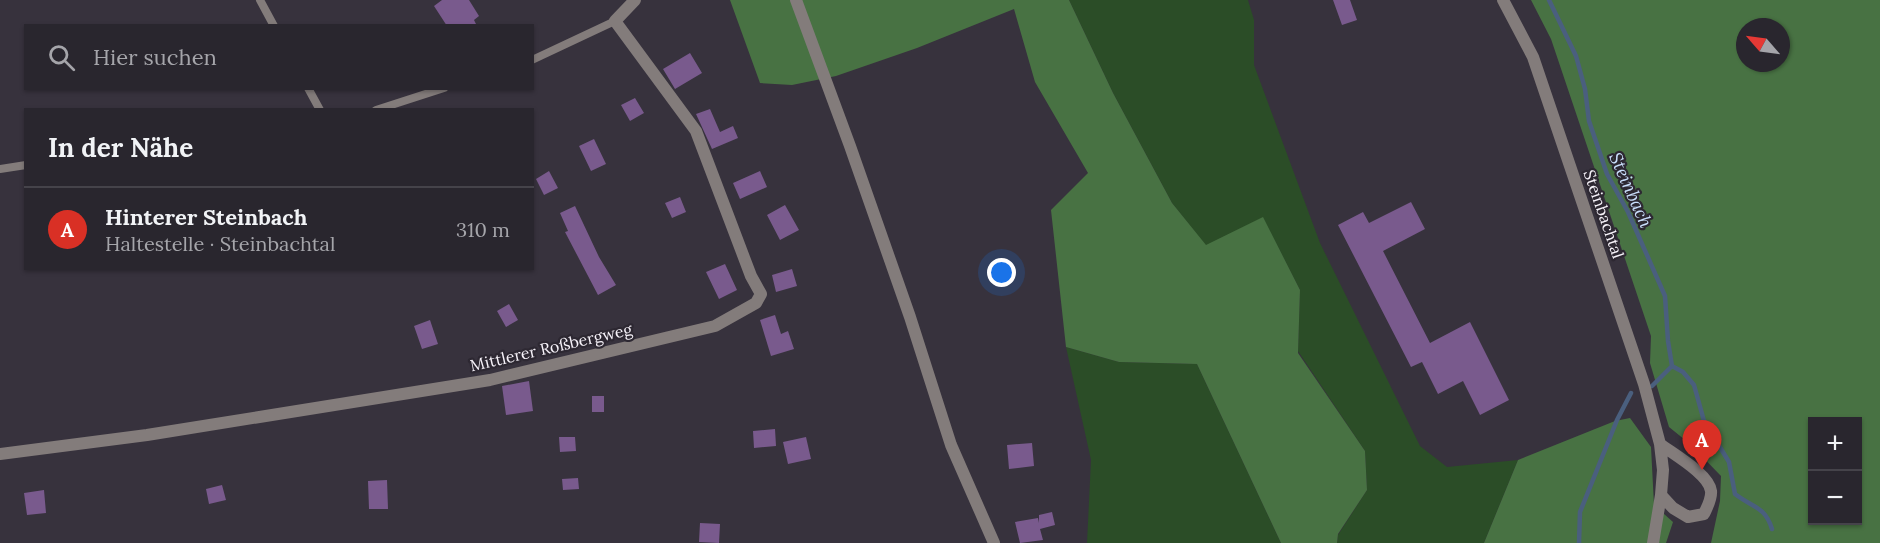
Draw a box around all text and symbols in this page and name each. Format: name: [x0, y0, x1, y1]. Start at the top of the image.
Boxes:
north arrow: [1736, 18, 1790, 72]
search box: [24, 24, 534, 90]
icon: search: [45, 41, 78, 74]
text: Hier suchen: [93, 43, 217, 71]
text: In der Nähe: [48, 131, 193, 164]
water label: Steinbach: [1604, 149, 1658, 232]
street label: Steinbachtal: [1580, 167, 1628, 261]
text: Hinterer Steinbach: [105, 203, 307, 231]
text: A: [61, 217, 74, 242]
text: 310 m: [456, 217, 510, 242]
text: Haltestelle · Steinbachtal: [105, 231, 335, 256]
your location: [987, 258, 1016, 287]
street label: Mittlerer Roßbergweg: [468, 318, 635, 375]
map controls: [1808, 417, 1862, 525]
button: +: [1808, 417, 1862, 471]
pin: A: [1682, 420, 1722, 470]
button: −: [1808, 471, 1862, 525]

